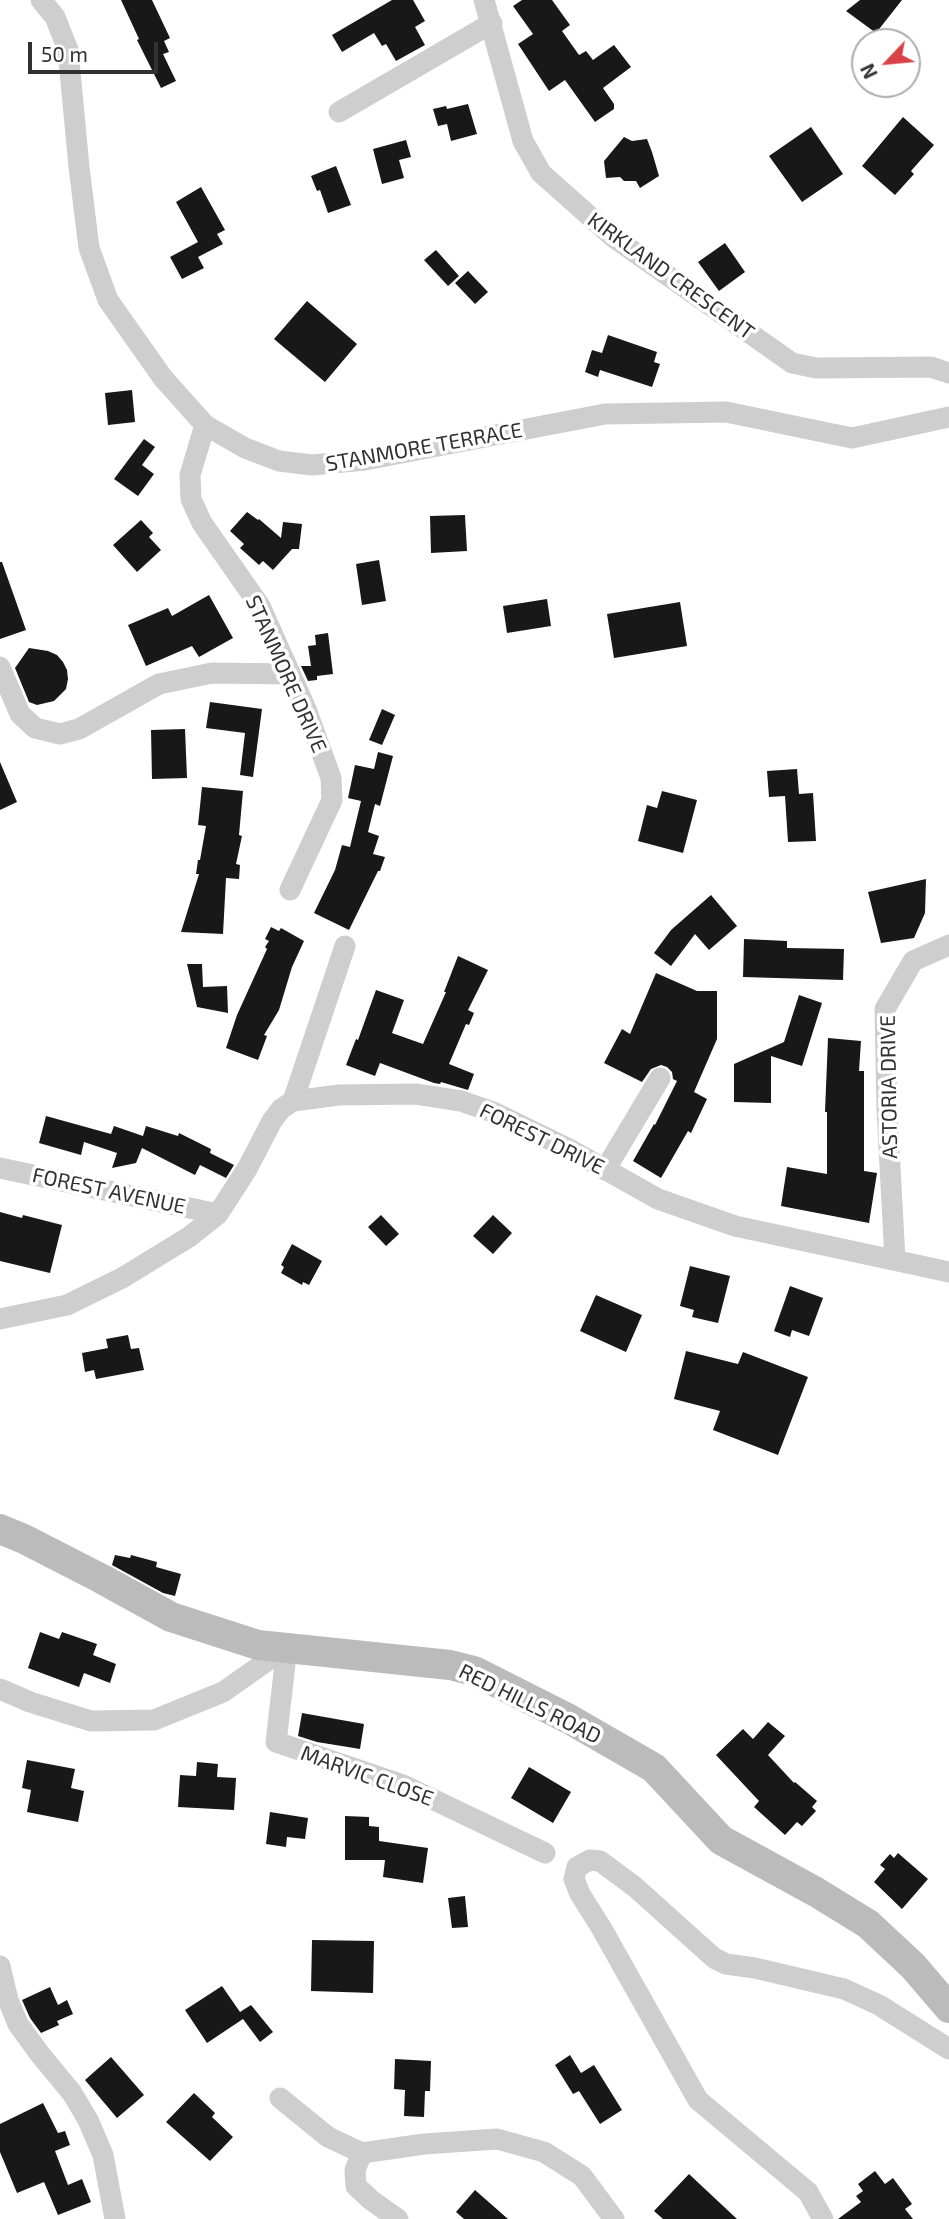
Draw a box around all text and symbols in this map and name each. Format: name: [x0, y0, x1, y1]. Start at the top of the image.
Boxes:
scale bar: [32, 28, 161, 72]
north arrow: [851, 28, 921, 98]
text: 50 m: [41, 41, 88, 66]
text: N: [855, 60, 882, 83]
street label: KIRKLAND CRESCENT: [583, 207, 759, 345]
street label: STANMORE TERRACE: [324, 417, 524, 477]
street label: STANMORE DRIVE: [240, 591, 332, 757]
street label: ASTORIA DRIVE: [875, 1015, 903, 1159]
street label: FOREST DRIVE: [476, 1098, 608, 1180]
street label: FOREST AVENUE: [30, 1162, 188, 1220]
street label: RED HILLS ROAD: [455, 1659, 605, 1749]
street label: MARVIC CLOSE: [297, 1740, 437, 1812]

